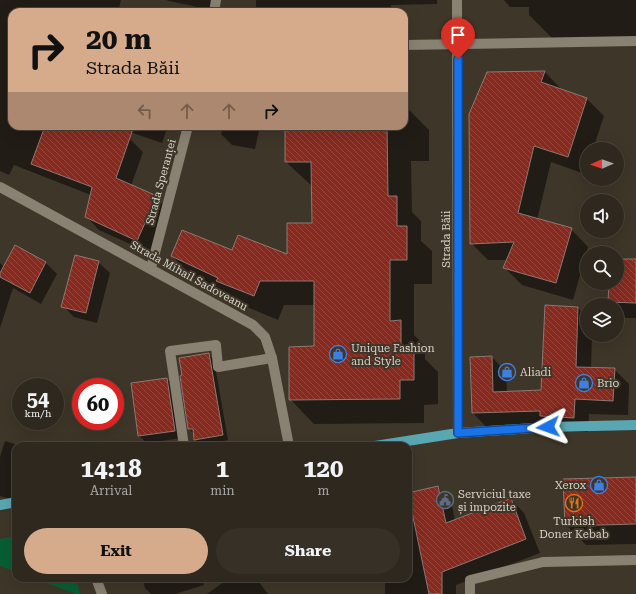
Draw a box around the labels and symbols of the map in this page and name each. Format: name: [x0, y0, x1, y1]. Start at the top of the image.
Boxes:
pin: [441, 18, 475, 59]
street label: Strada Speranței: [143, 137, 180, 227]
north arrow: [580, 142, 624, 186]
street label: Strada Băii: [440, 210, 453, 268]
street label: Strada Mihail Sadoveanu: [128, 238, 250, 314]
place label: Unique Fashion and Style: [351, 342, 435, 368]
shop icon: Unique Fashion and Style: [328, 344, 348, 364]
shop icon: Aliadi: [497, 362, 517, 382]
place label: Aliadi: [520, 366, 552, 379]
shop icon: Brio: [574, 373, 594, 393]
place label: Brio: [597, 377, 619, 390]
speed limit sign: 60: [72, 378, 124, 430]
position arrow: [527, 406, 569, 448]
shop icon: Xerox: [589, 475, 609, 495]
place label: Xerox: [555, 479, 587, 492]
place label: Serviciul taxe și impozite: [458, 488, 531, 515]
public building icon: Serviciul taxe și impozite: [435, 490, 455, 510]
restaurant icon: Turkish Doner Kebab: [564, 493, 584, 513]
place label: Turkish Doner Kebab: [539, 515, 609, 541]

